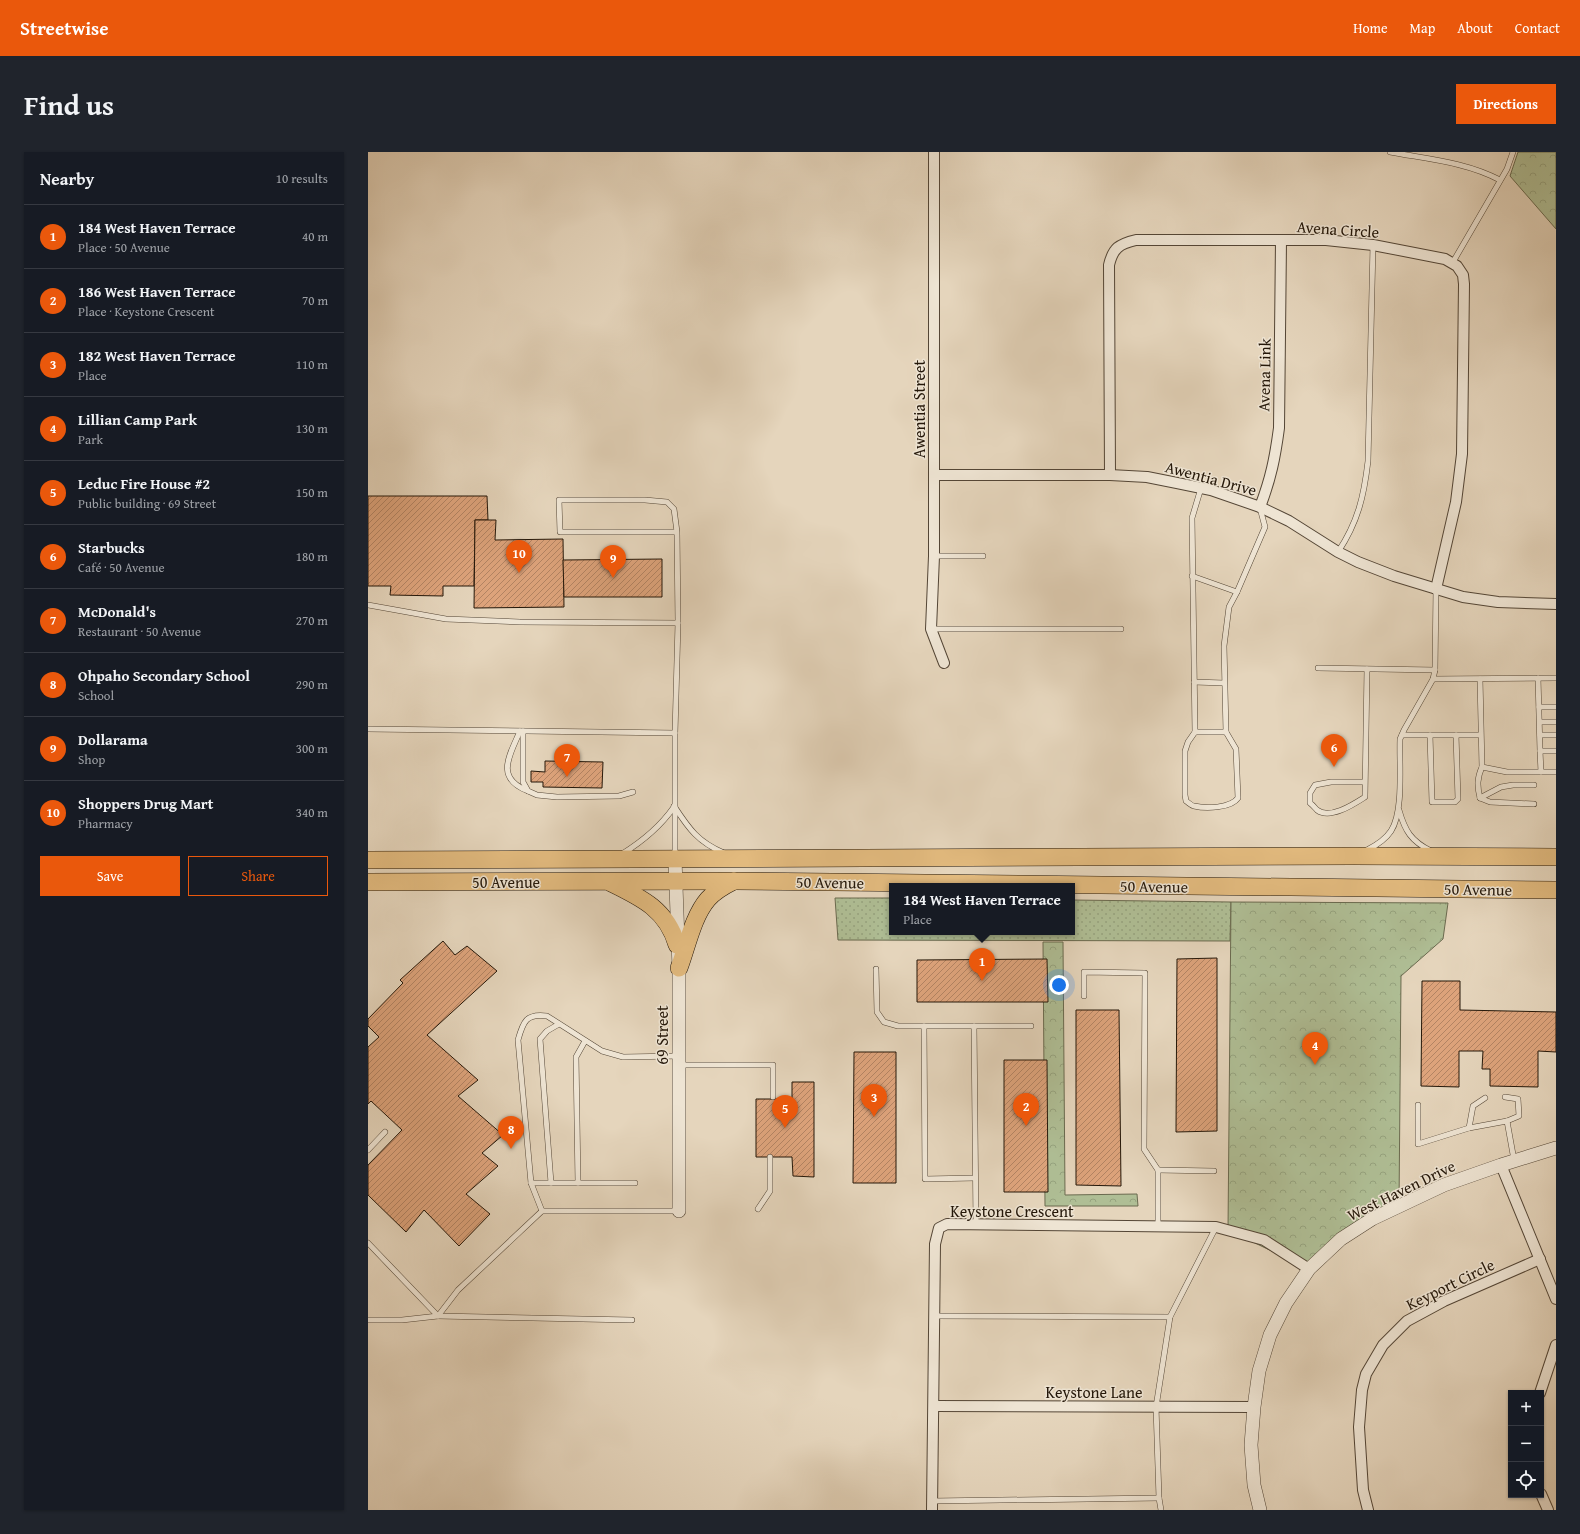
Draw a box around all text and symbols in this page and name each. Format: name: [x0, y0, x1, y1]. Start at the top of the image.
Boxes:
text: Streetwise: [20, 14, 109, 42]
text: Home: [1353, 18, 1388, 38]
text: Map: [1410, 18, 1435, 38]
text: About: [1457, 18, 1493, 38]
text: Contact: [1515, 18, 1560, 38]
text: Find us: [24, 84, 114, 125]
button: Directions: [1456, 84, 1556, 124]
text: Nearby: [40, 166, 94, 191]
text: 10 results: [276, 169, 328, 188]
street label: Avena Circle: [1296, 214, 1380, 244]
text: 184 West Haven Terrace: [78, 217, 236, 238]
text: 1: [50, 227, 56, 246]
text: 40 m: [302, 227, 328, 246]
text: Place · 50 Avenue: [78, 238, 170, 257]
text: 186 West Haven Terrace: [78, 281, 236, 302]
text: 2: [50, 291, 56, 310]
text: 70 m: [302, 291, 328, 310]
text: Place · Keystone Crescent: [78, 302, 215, 321]
street label: Avena Link: [1251, 337, 1277, 412]
text: 182 West Haven Terrace: [78, 345, 236, 366]
text: 3: [50, 355, 56, 374]
text: 110 m: [296, 355, 328, 374]
street label: Awentia Street: [907, 359, 931, 458]
text: Place: [78, 366, 107, 385]
text: Lillian Camp Park: [78, 409, 197, 430]
text: 4: [50, 419, 56, 438]
text: 130 m: [296, 419, 328, 438]
text: Park: [78, 430, 103, 449]
street label: Awentia Drive: [1163, 454, 1259, 502]
text: Leduc Fire House #2: [78, 473, 210, 494]
text: 5: [50, 483, 56, 502]
text: 150 m: [296, 483, 328, 502]
text: Public building · 69 Street: [78, 494, 216, 513]
text: Starbucks: [78, 537, 145, 558]
pin: 10: [506, 540, 532, 573]
pin: 9: [600, 545, 626, 578]
text: 6: [50, 547, 56, 566]
text: 180 m: [296, 547, 328, 566]
text: Café · 50 Avenue: [78, 558, 165, 577]
text: McDonald's: [78, 601, 156, 622]
text: 7: [50, 611, 56, 630]
text: 270 m: [296, 611, 328, 630]
text: Restaurant · 50 Avenue: [78, 622, 201, 641]
text: Ohpaho Secondary School: [78, 665, 250, 686]
text: 8: [50, 675, 56, 694]
text: 290 m: [296, 675, 328, 694]
text: School: [78, 686, 114, 705]
text: Dollarama: [78, 729, 148, 750]
pin: 6: [1321, 734, 1347, 767]
text: 9: [50, 739, 56, 758]
text: 300 m: [296, 739, 328, 758]
pin: 7: [554, 744, 580, 777]
text: Shop: [78, 750, 105, 769]
text: Shoppers Drug Mart: [78, 793, 213, 814]
text: 10: [46, 803, 60, 822]
text: 340 m: [296, 803, 328, 822]
text: Pharmacy: [78, 814, 133, 833]
button: Save: [40, 856, 180, 896]
button: Share: [188, 856, 328, 896]
street label: 50 Avenue: [796, 869, 864, 895]
street label: 50 Avenue: [472, 870, 540, 894]
street label: 50 Avenue: [1120, 873, 1188, 899]
street label: 50 Avenue: [1444, 876, 1512, 902]
popup: [889, 883, 1075, 935]
text: 184 West Haven Terrace: [903, 889, 1061, 910]
text: Place: [903, 910, 932, 929]
pin: 1: [969, 948, 995, 981]
your location: [1049, 975, 1069, 995]
street label: 69 Street: [650, 1005, 674, 1065]
pin: 4: [1302, 1032, 1328, 1065]
pin: 3: [861, 1084, 887, 1117]
pin: 2: [1013, 1093, 1039, 1126]
pin: 5: [772, 1095, 798, 1128]
pin: 8: [498, 1116, 524, 1149]
street label: West Haven Drive: [1343, 1153, 1459, 1227]
street label: Keystone Crescent: [950, 1199, 1074, 1223]
street label: Keyport Circle: [1402, 1252, 1498, 1316]
street label: Keystone Lane: [1046, 1380, 1142, 1404]
map controls: [1508, 1390, 1544, 1498]
button: +: [1508, 1390, 1544, 1426]
button: −: [1508, 1426, 1544, 1462]
button: locate: [1508, 1462, 1544, 1498]

